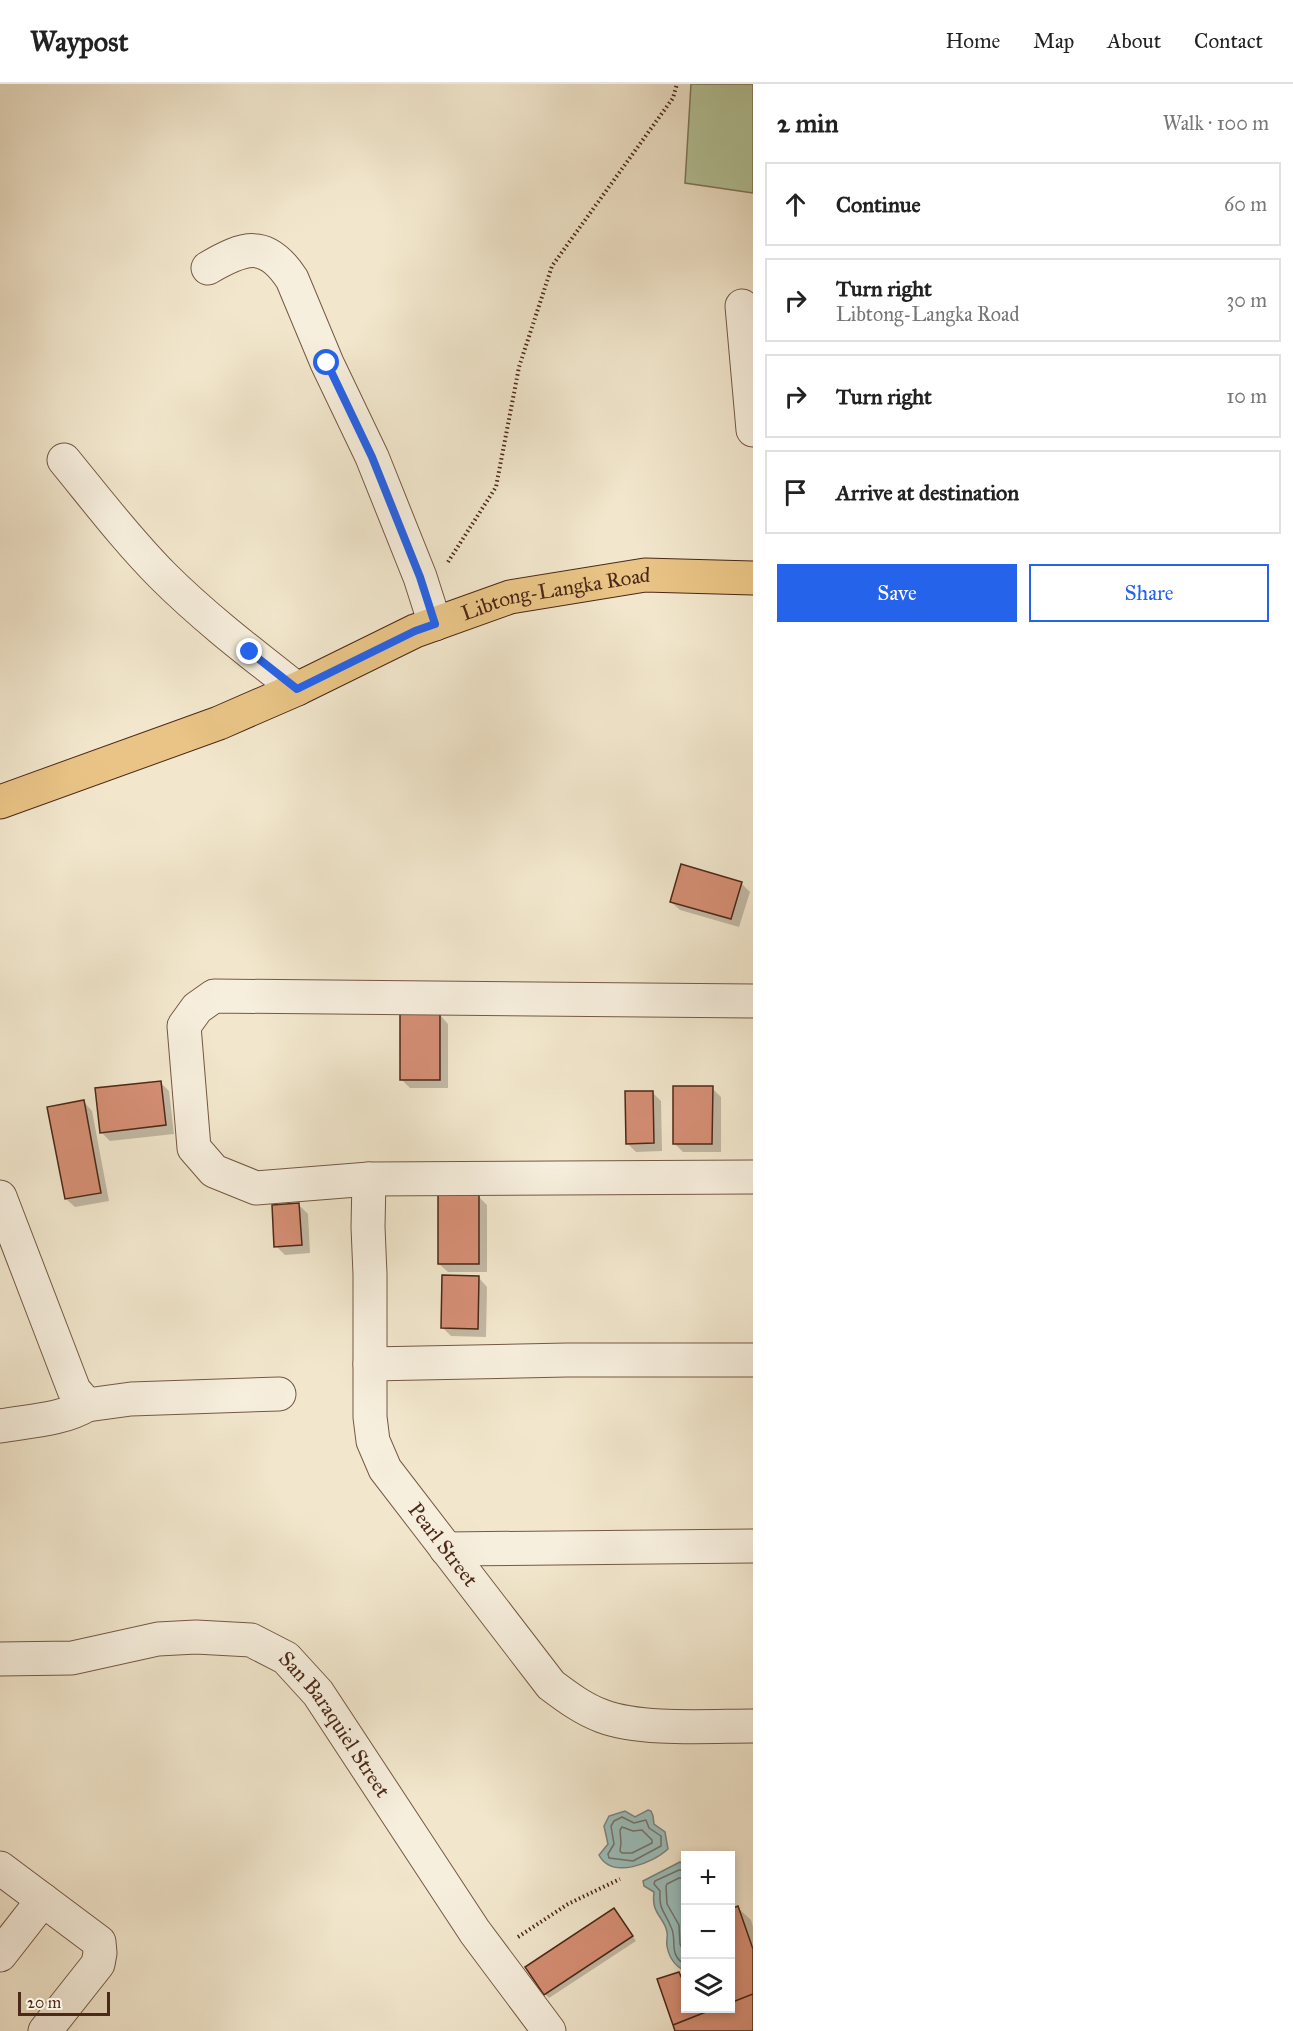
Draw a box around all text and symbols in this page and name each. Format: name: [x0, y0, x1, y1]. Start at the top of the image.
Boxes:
text: Waypost: [30, 24, 128, 59]
text: Home: [945, 28, 1000, 54]
text: Map: [1033, 28, 1074, 54]
text: About: [1107, 28, 1161, 54]
text: Contact: [1194, 28, 1263, 54]
text: 2 min: [777, 107, 838, 139]
text: Walk · 100 m: [1163, 111, 1269, 135]
icon: ahead: [779, 188, 812, 221]
text: Continue: [836, 191, 921, 218]
text: 60 m: [1224, 192, 1267, 216]
text: Turn right: [836, 275, 932, 302]
icon: right: [779, 284, 812, 317]
text: 30 m: [1226, 288, 1267, 312]
text: Libtong-Langka Road: [836, 302, 1020, 326]
route start: [313, 349, 339, 375]
icon: right: [779, 380, 812, 413]
text: Turn right: [836, 383, 932, 410]
text: 10 m: [1226, 384, 1267, 408]
icon: arrive: [779, 476, 812, 509]
text: Arrive at destination: [836, 479, 1019, 506]
street label: Libtong-Langka Road: [458, 562, 651, 626]
button: Save: [777, 564, 1017, 622]
button: Share: [1029, 564, 1269, 622]
route end: [236, 638, 262, 664]
street label: Pearl Street: [402, 1497, 484, 1592]
street label: San Baraquiel Street: [273, 1646, 396, 1803]
map controls: [681, 1851, 735, 2013]
button: +: [681, 1851, 735, 1905]
button: −: [681, 1905, 735, 1959]
button: layers: [681, 1959, 735, 2013]
scale bar: [18, 1989, 110, 2016]
text: 20 m: [27, 1993, 61, 2012]

